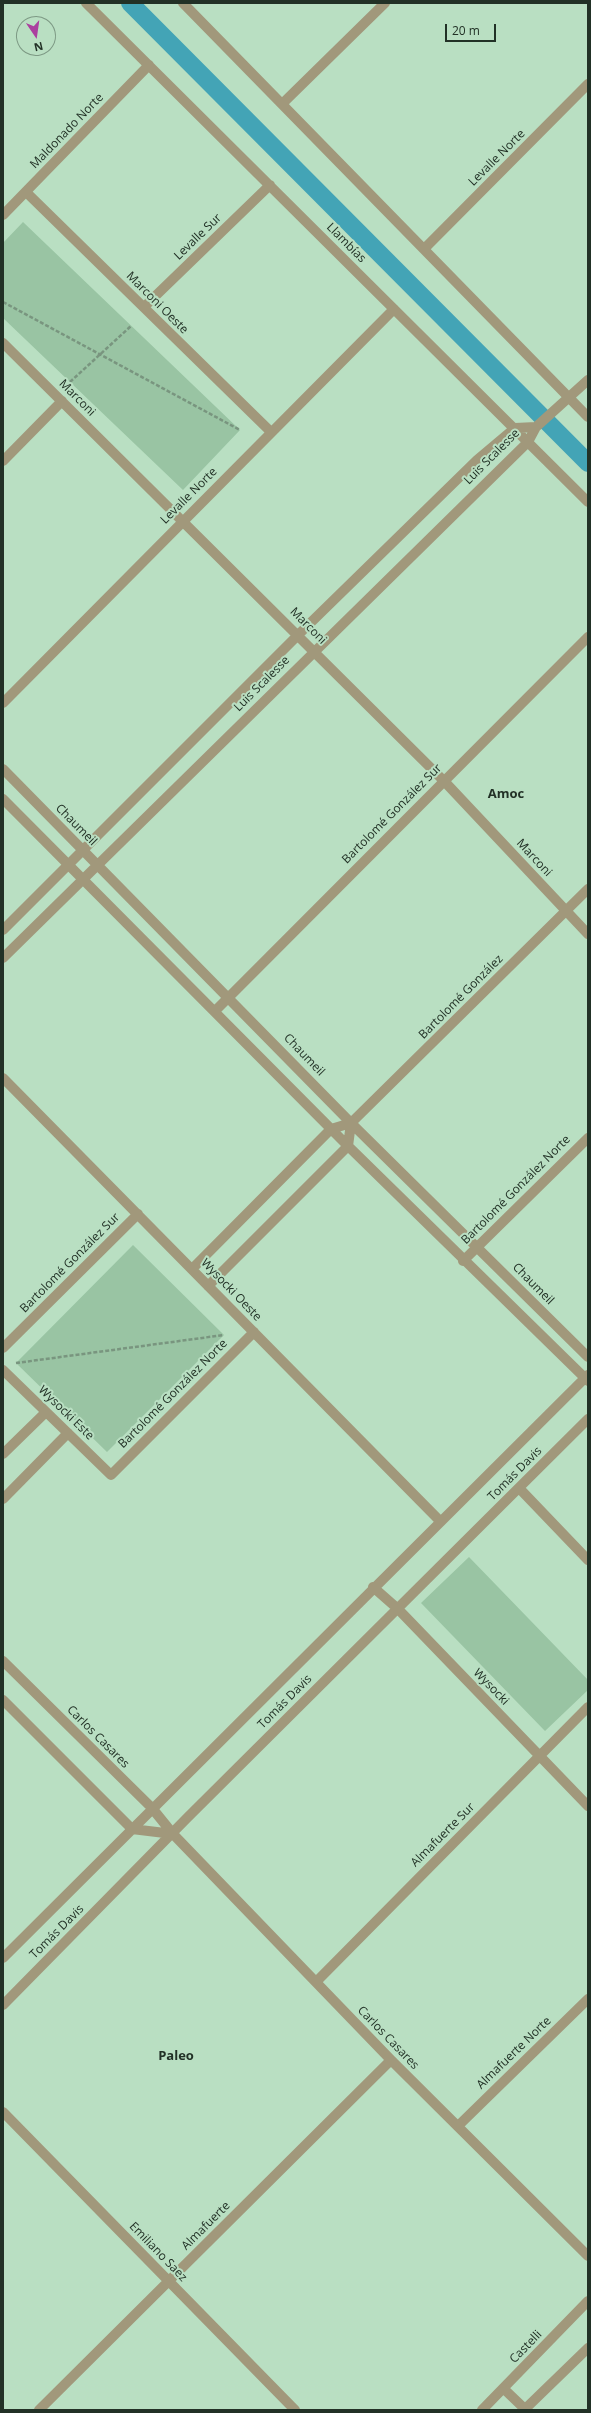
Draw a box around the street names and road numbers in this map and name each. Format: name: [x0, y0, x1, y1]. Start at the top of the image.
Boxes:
street label: Maldonado Norte: [27, 90, 107, 172]
street label: Levalle Norte: [466, 127, 528, 189]
street label: Levalle Sur: [171, 211, 225, 263]
street label: Llambías: [323, 220, 369, 266]
street label: Marconi Oeste: [123, 269, 191, 337]
street label: Marconi: [56, 377, 98, 419]
street label: Luis Scalesse: [461, 426, 523, 488]
street label: Levalle Norte: [158, 465, 220, 527]
street label: Marconi: [287, 605, 329, 647]
street label: Luis Scalesse: [231, 653, 293, 715]
street label: Bartolomé González Sur: [339, 761, 445, 867]
street label: Chaumeil: [52, 801, 100, 849]
street label: Marconi: [513, 836, 555, 880]
street label: Bartolomé González: [416, 952, 506, 1042]
street label: Chaumeil: [280, 1031, 328, 1079]
street label: Bartolomé González Norte: [458, 1132, 574, 1248]
street label: Bartolomé González Sur: [17, 1210, 123, 1316]
street label: Wysocki Oeste: [198, 1256, 264, 1324]
street label: Chaumeil: [509, 1260, 557, 1308]
street label: Bartolomé González Norte: [115, 1336, 231, 1452]
street label: Wysocki Este: [35, 1383, 97, 1443]
street label: Tomás Davis: [485, 1444, 545, 1504]
street label: Wysocki: [470, 1666, 512, 1708]
street label: Tomás Davis: [255, 1672, 315, 1732]
street label: Carlos Casares: [64, 1703, 132, 1771]
street label: Almafuerte Sur: [408, 1800, 478, 1870]
street label: Tomás Davis: [27, 1902, 87, 1962]
street label: Carlos Casares: [354, 2003, 422, 2073]
street label: Almafuerte Norte: [474, 2014, 554, 2092]
street label: Almafuerte: [179, 2199, 233, 2253]
street label: Emiliano Saez: [126, 2219, 190, 2285]
street label: Castelli: [507, 2328, 545, 2366]

